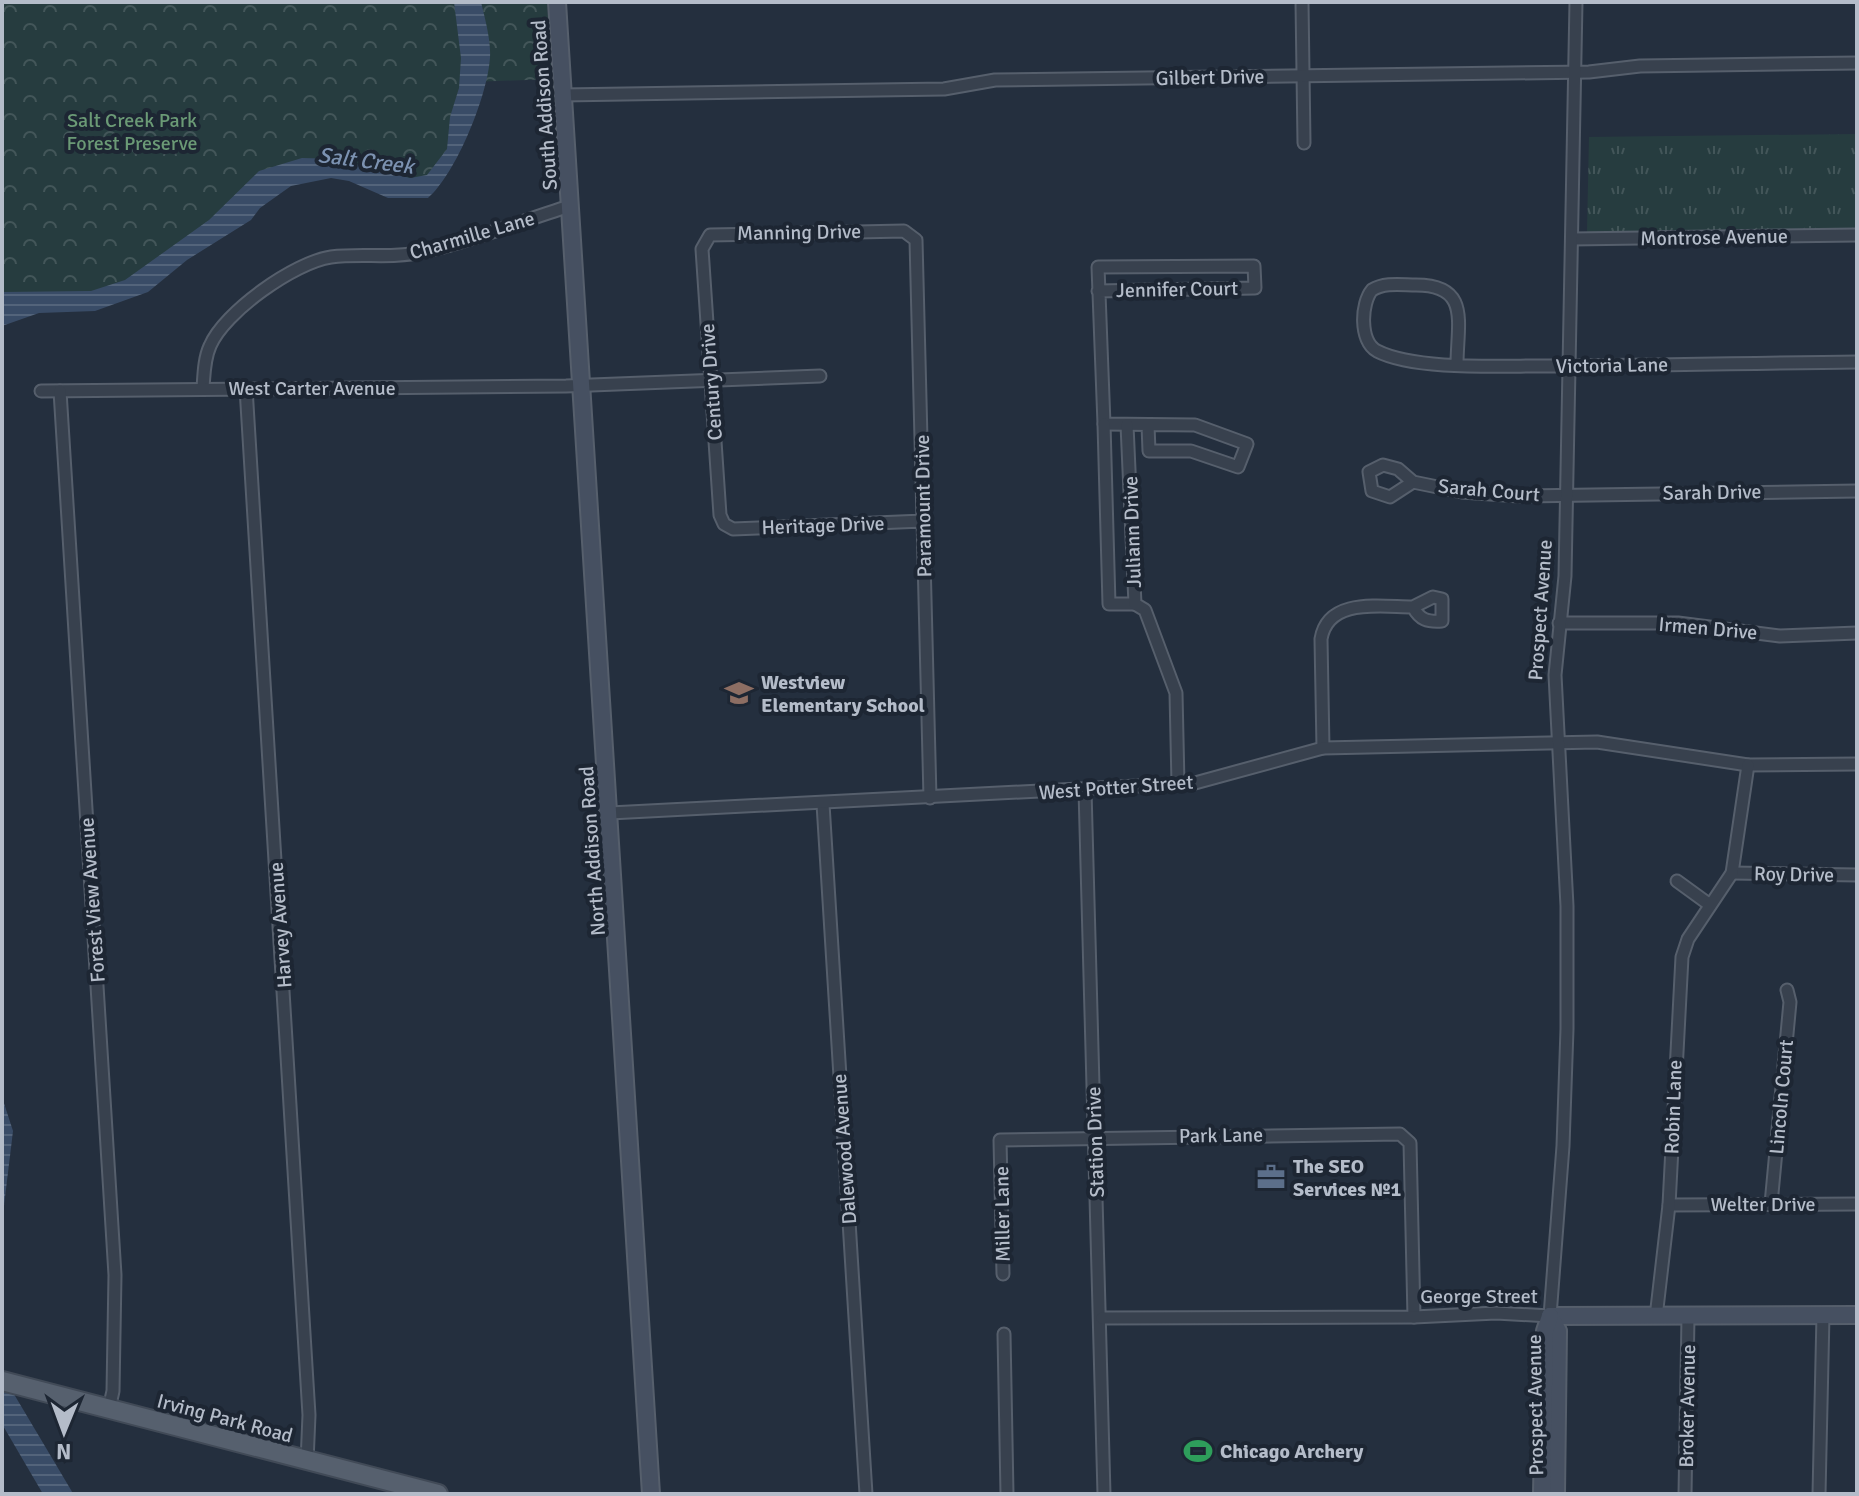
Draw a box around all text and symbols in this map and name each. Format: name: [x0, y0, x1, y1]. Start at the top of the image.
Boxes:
street label: South Addison Road: [526, 19, 563, 191]
street label: Gilbert Drive: [1155, 64, 1265, 91]
park label: Salt Creek Park Forest Preserve: [67, 108, 197, 156]
water label: Salt Creek: [317, 141, 417, 180]
street label: Charmille Lane: [407, 206, 538, 265]
street label: Manning Drive: [737, 219, 861, 246]
street label: Montrose Avenue: [1640, 224, 1788, 251]
street label: Jennifer Court: [1116, 276, 1238, 303]
street label: Century Drive: [695, 323, 728, 441]
street label: Victoria Lane: [1556, 352, 1668, 379]
street label: West Carter Avenue: [228, 376, 396, 401]
street label: Paramount Drive: [910, 434, 937, 578]
street label: Sarah Court: [1437, 474, 1541, 507]
street label: Juliann Drive: [1118, 475, 1147, 588]
street label: Sarah Drive: [1662, 479, 1762, 506]
street label: Heritage Drive: [761, 511, 885, 540]
street label: Prospect Avenue: [1523, 539, 1558, 681]
street label: Irmen Drive: [1657, 612, 1758, 645]
place label: Westview Elementary School: [761, 670, 925, 718]
school or university icon: Westview Elementary School: [724, 678, 754, 708]
street label: North Addison Road: [574, 765, 611, 937]
street label: West Potter Street: [1038, 770, 1194, 805]
street label: Forest View Avenue: [74, 817, 111, 983]
street label: Harvey Avenue: [264, 861, 297, 989]
street label: Roy Drive: [1754, 861, 1834, 888]
street label: Lincoln Court: [1764, 1039, 1799, 1156]
street label: Robin Lane: [1659, 1059, 1688, 1155]
street label: Dalewood Avenue: [827, 1073, 862, 1225]
street label: Station Drive: [1081, 1086, 1110, 1198]
street label: Park Lane: [1179, 1122, 1263, 1149]
place label: The SEO Services №1: [1293, 1154, 1401, 1202]
office icon: The SEO Services №1: [1256, 1162, 1286, 1192]
street label: Miller Lane: [989, 1166, 1016, 1262]
street label: Welter Drive: [1710, 1192, 1816, 1217]
street label: George Street: [1420, 1284, 1538, 1309]
street label: Prospect Avenue: [1522, 1334, 1549, 1476]
street label: Broker Avenue: [1674, 1344, 1701, 1468]
street label: Irving Park Road: [154, 1388, 296, 1449]
north arrow: [24, 1392, 104, 1472]
sports icon: Chicago Archery: [1183, 1436, 1213, 1466]
text: N: [56, 1438, 72, 1465]
place label: Chicago Archery: [1220, 1439, 1364, 1464]

